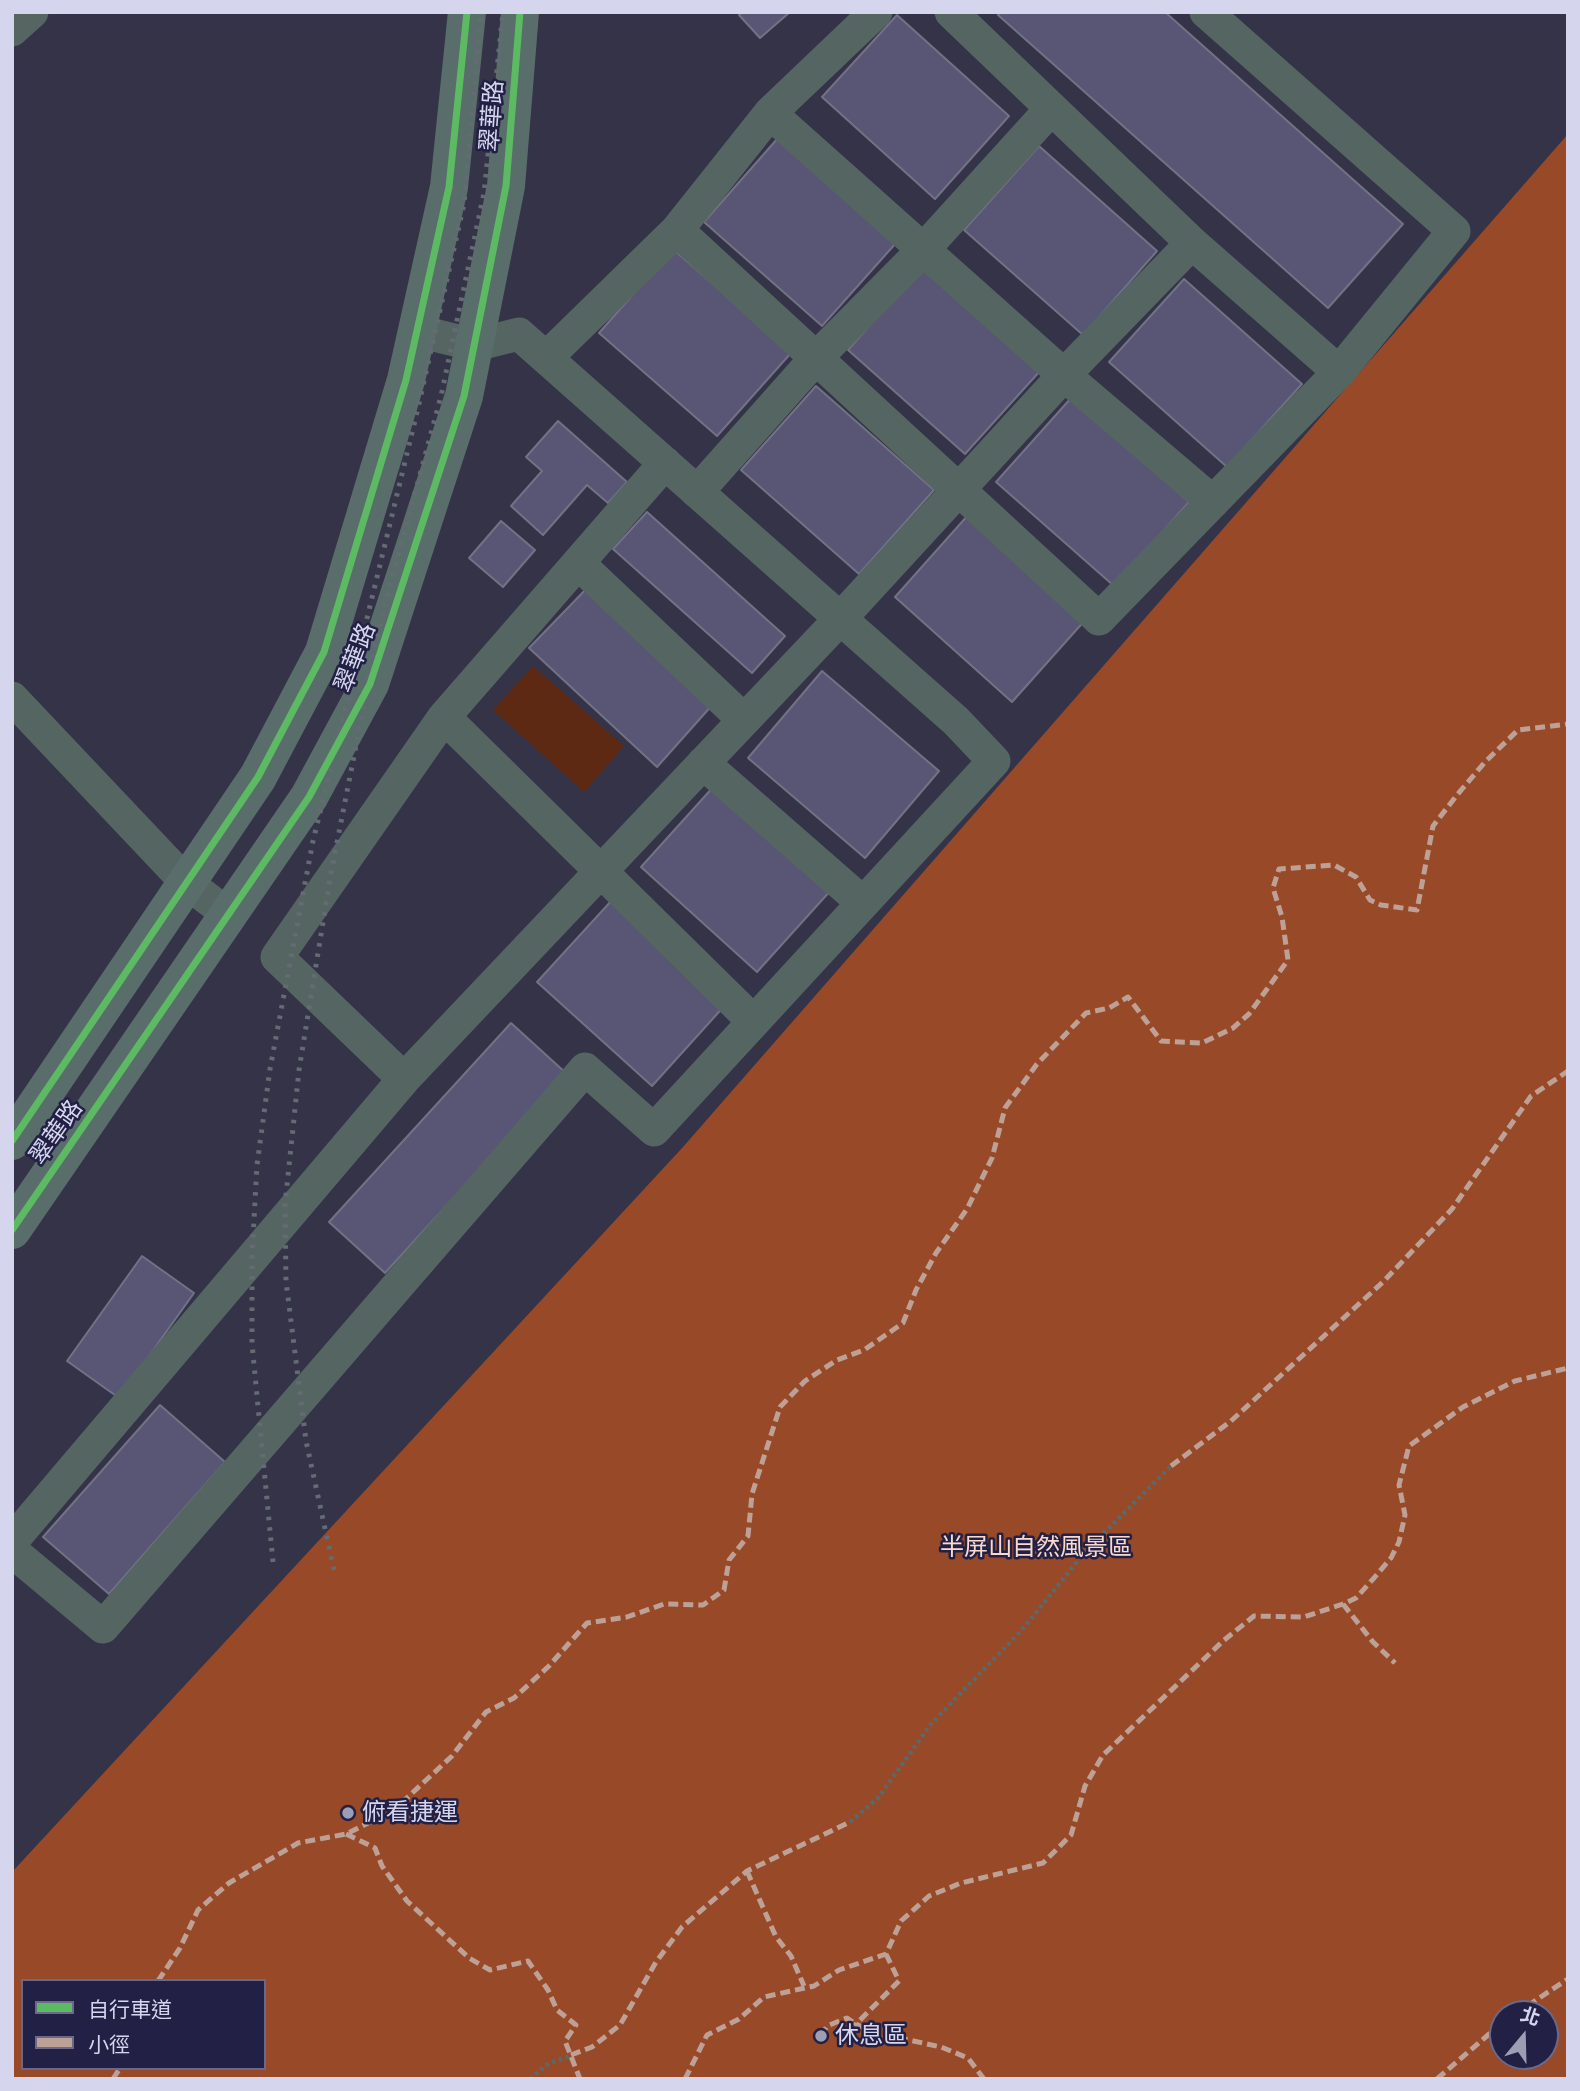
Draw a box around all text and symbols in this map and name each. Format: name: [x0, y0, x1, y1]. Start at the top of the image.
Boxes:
street label: 翠華路: [476, 79, 510, 153]
street label: 翠華路: [330, 619, 382, 697]
street label: 翠華路: [25, 1095, 89, 1171]
park label: 半屏山自然風景區: [940, 1534, 1132, 1562]
place label: 俯看捷運: [362, 1799, 458, 1827]
marker: 俯看捷運: [340, 1805, 356, 1821]
legend: [21, 1979, 266, 2070]
text: 自行車道: [88, 1998, 172, 2021]
north arrow: [1489, 2000, 1559, 2070]
text: 北: [1518, 2004, 1543, 2030]
place label: 休息區: [835, 2022, 907, 2050]
marker: 休息區: [813, 2028, 829, 2044]
text: 小徑: [88, 2033, 130, 2056]

